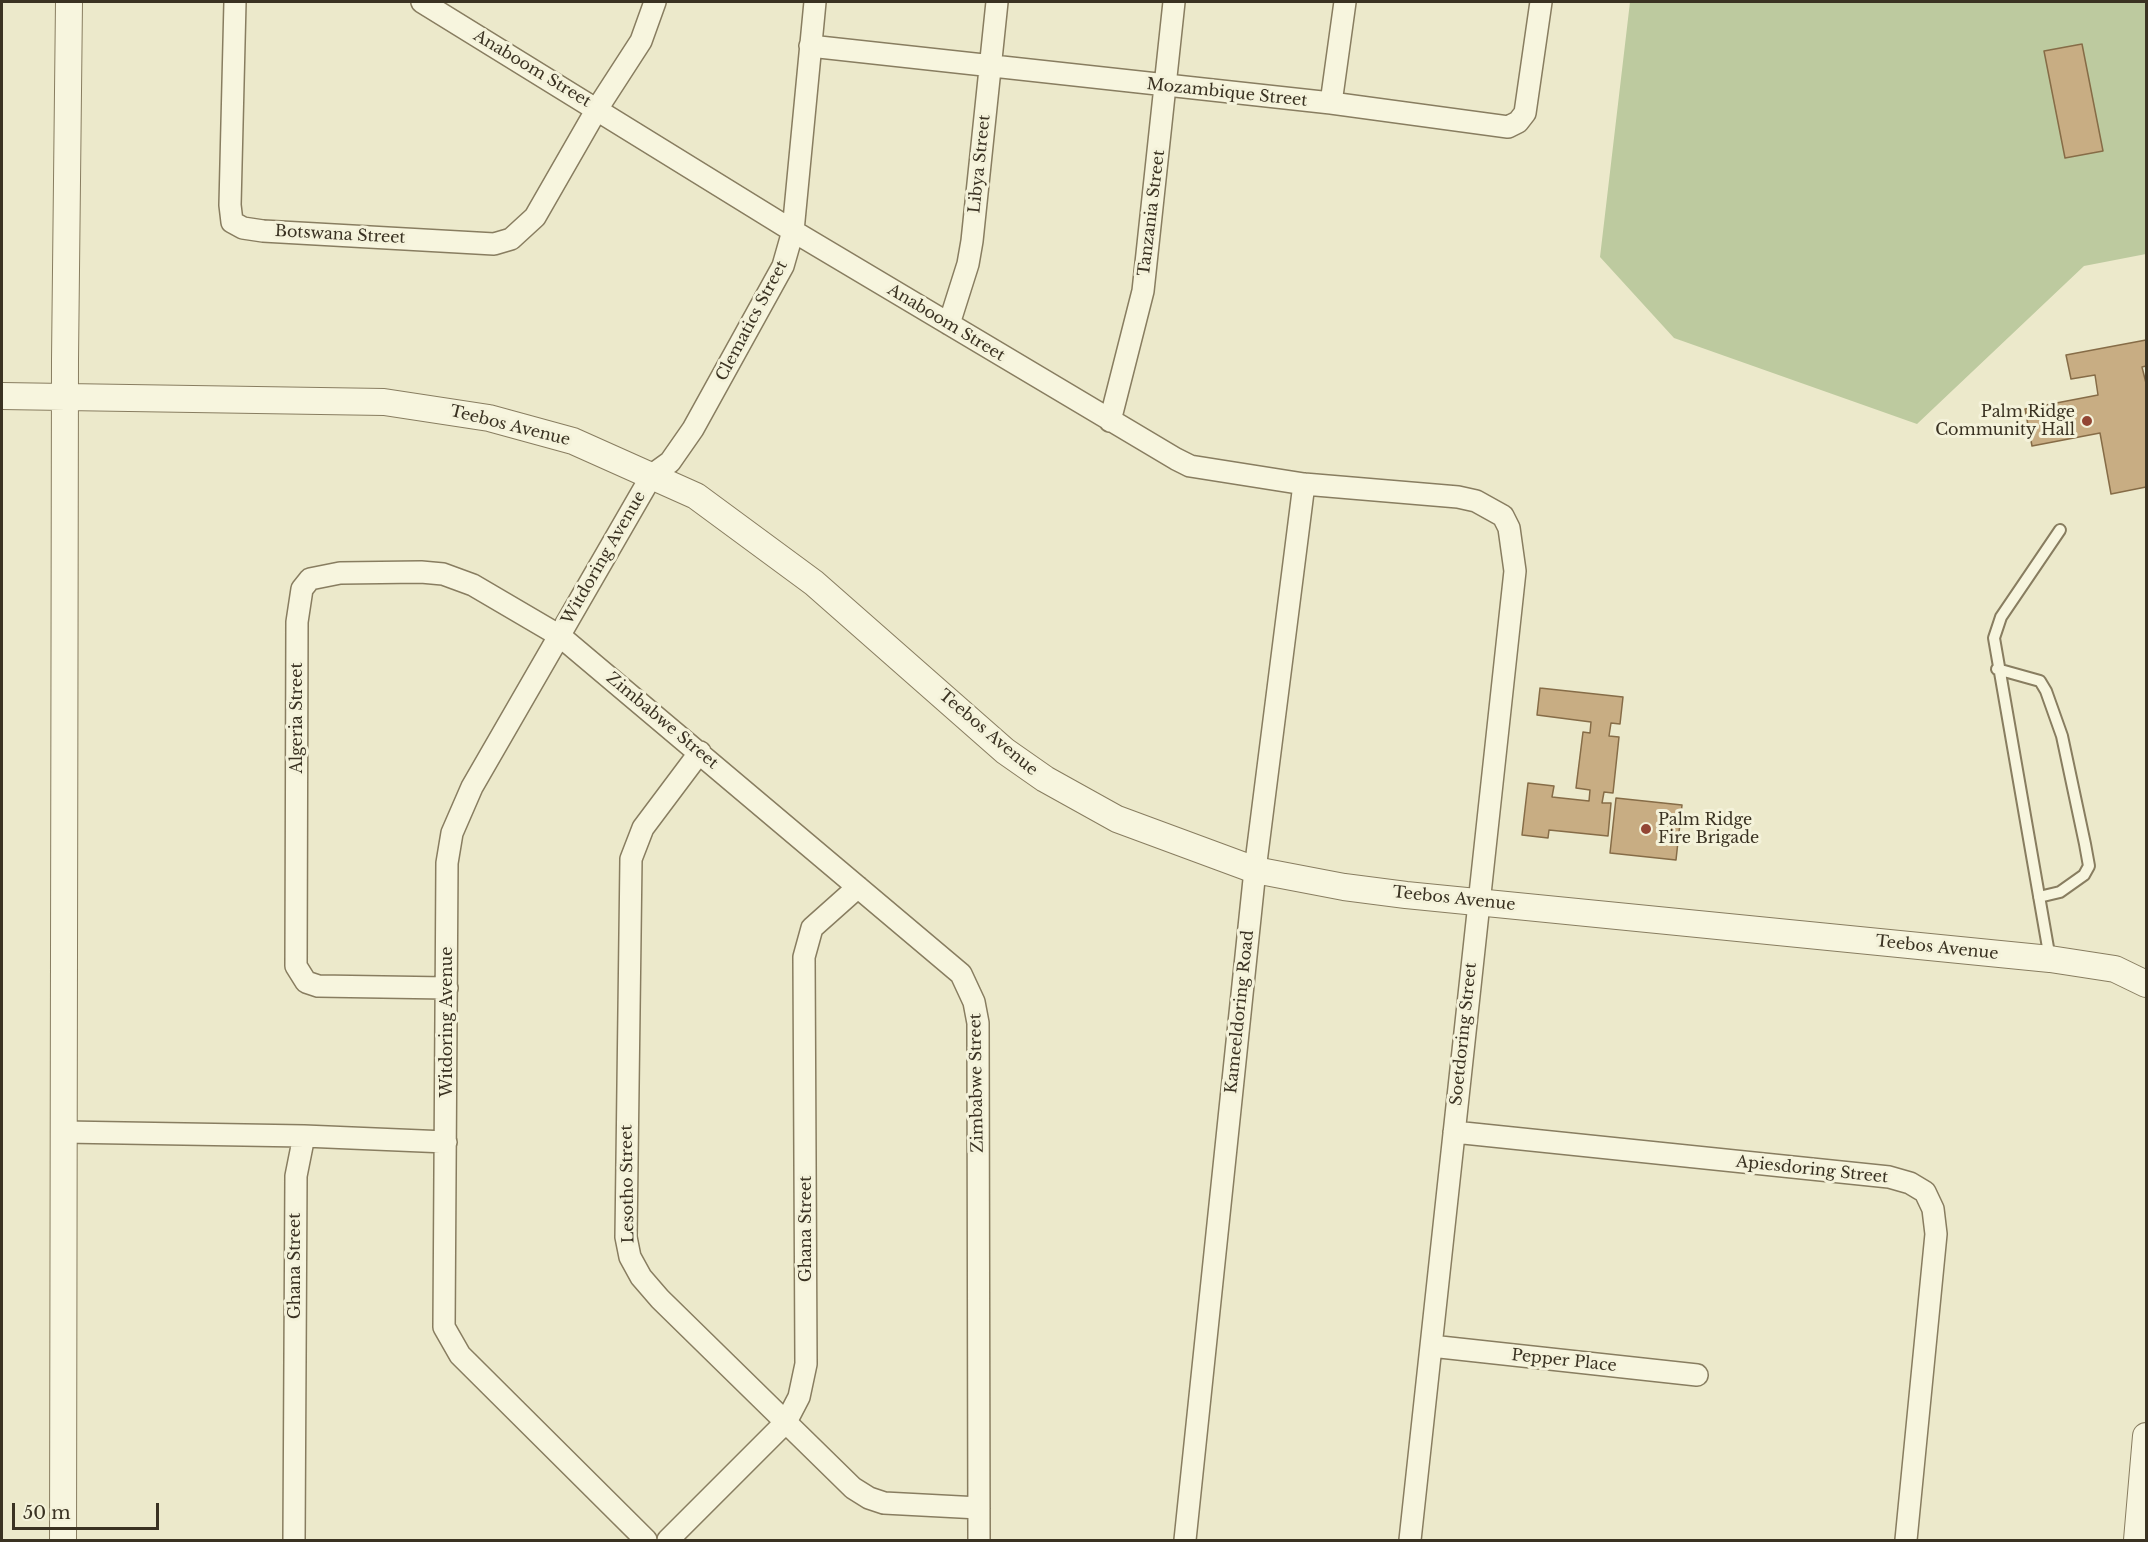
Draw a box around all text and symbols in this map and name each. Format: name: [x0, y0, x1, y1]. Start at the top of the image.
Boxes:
street label: Anaboom Street: [470, 26, 594, 112]
street label: Mozambique Street: [1146, 75, 1308, 111]
street label: Libya Street: [965, 114, 995, 214]
street label: Tanzania Street: [1135, 149, 1169, 277]
street label: Botswana Street: [274, 222, 406, 248]
street label: Clematics Street: [712, 258, 792, 384]
street label: Anaboom Street: [884, 280, 1008, 366]
street label: Teebos Avenue: [448, 402, 572, 450]
place label: Palm Ridge Community Hall: [1935, 402, 2075, 440]
marker: Palm Ridge Community Hall: [2080, 414, 2094, 428]
street label: Witdoring Avenue: [558, 488, 650, 628]
street label: Algeria Street: [287, 663, 307, 773]
street label: Zimbabwe Street: [602, 669, 722, 773]
street label: Teebos Avenue: [935, 686, 1041, 780]
place label: Palm Ridge Fire Brigade: [1658, 810, 1759, 848]
marker: Palm Ridge Fire Brigade: [1639, 822, 1653, 836]
street label: Teebos Avenue: [1392, 883, 1516, 915]
street label: Kameeldoring Road: [1222, 929, 1258, 1095]
street label: Teebos Avenue: [1875, 932, 1999, 964]
street label: Witdoring Avenue: [437, 947, 457, 1097]
street label: Soetdoring Street: [1447, 962, 1481, 1106]
street label: Zimbabwe Street: [966, 1013, 988, 1153]
street label: Lesotho Street: [617, 1124, 639, 1244]
street label: Apiesdoring Street: [1735, 1152, 1889, 1188]
street label: Ghana Street: [796, 1176, 816, 1282]
street label: Ghana Street: [285, 1213, 305, 1319]
street label: Pepper Place: [1510, 1346, 1618, 1376]
scale bar: [15, 1491, 162, 1529]
text: 50 m: [23, 1502, 71, 1524]

